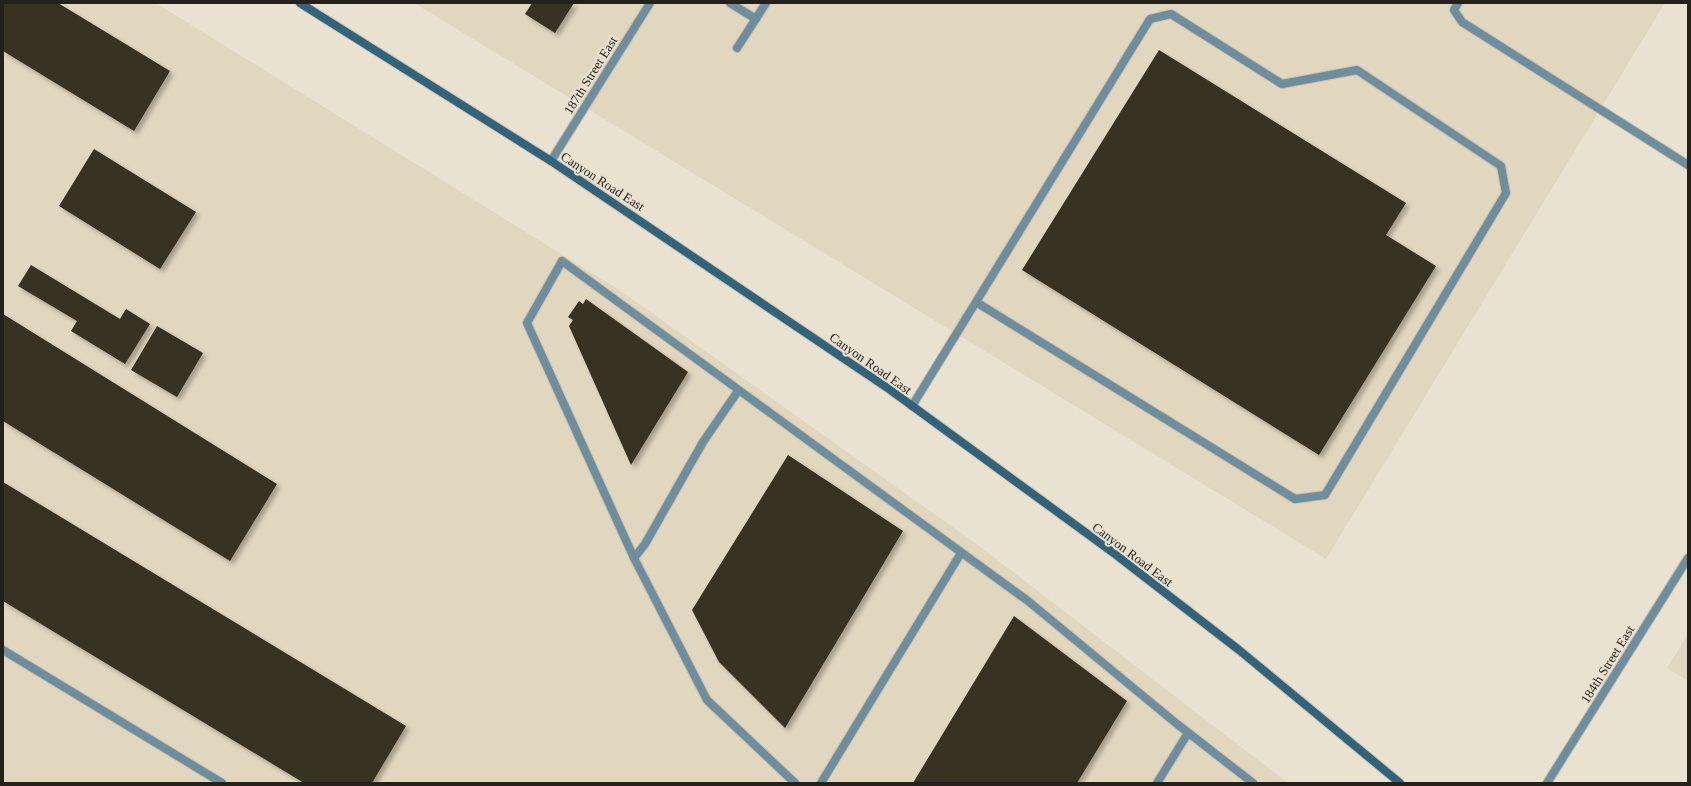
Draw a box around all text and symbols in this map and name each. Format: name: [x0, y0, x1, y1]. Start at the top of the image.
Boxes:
street label: 187th Street East: [561, 33, 621, 117]
street label: Canyon Road East: [558, 149, 648, 214]
street label: Canyon Road East: [827, 330, 915, 398]
street label: Canyon Road East: [1090, 519, 1176, 590]
street label: 184th Street East: [1578, 622, 1638, 706]

